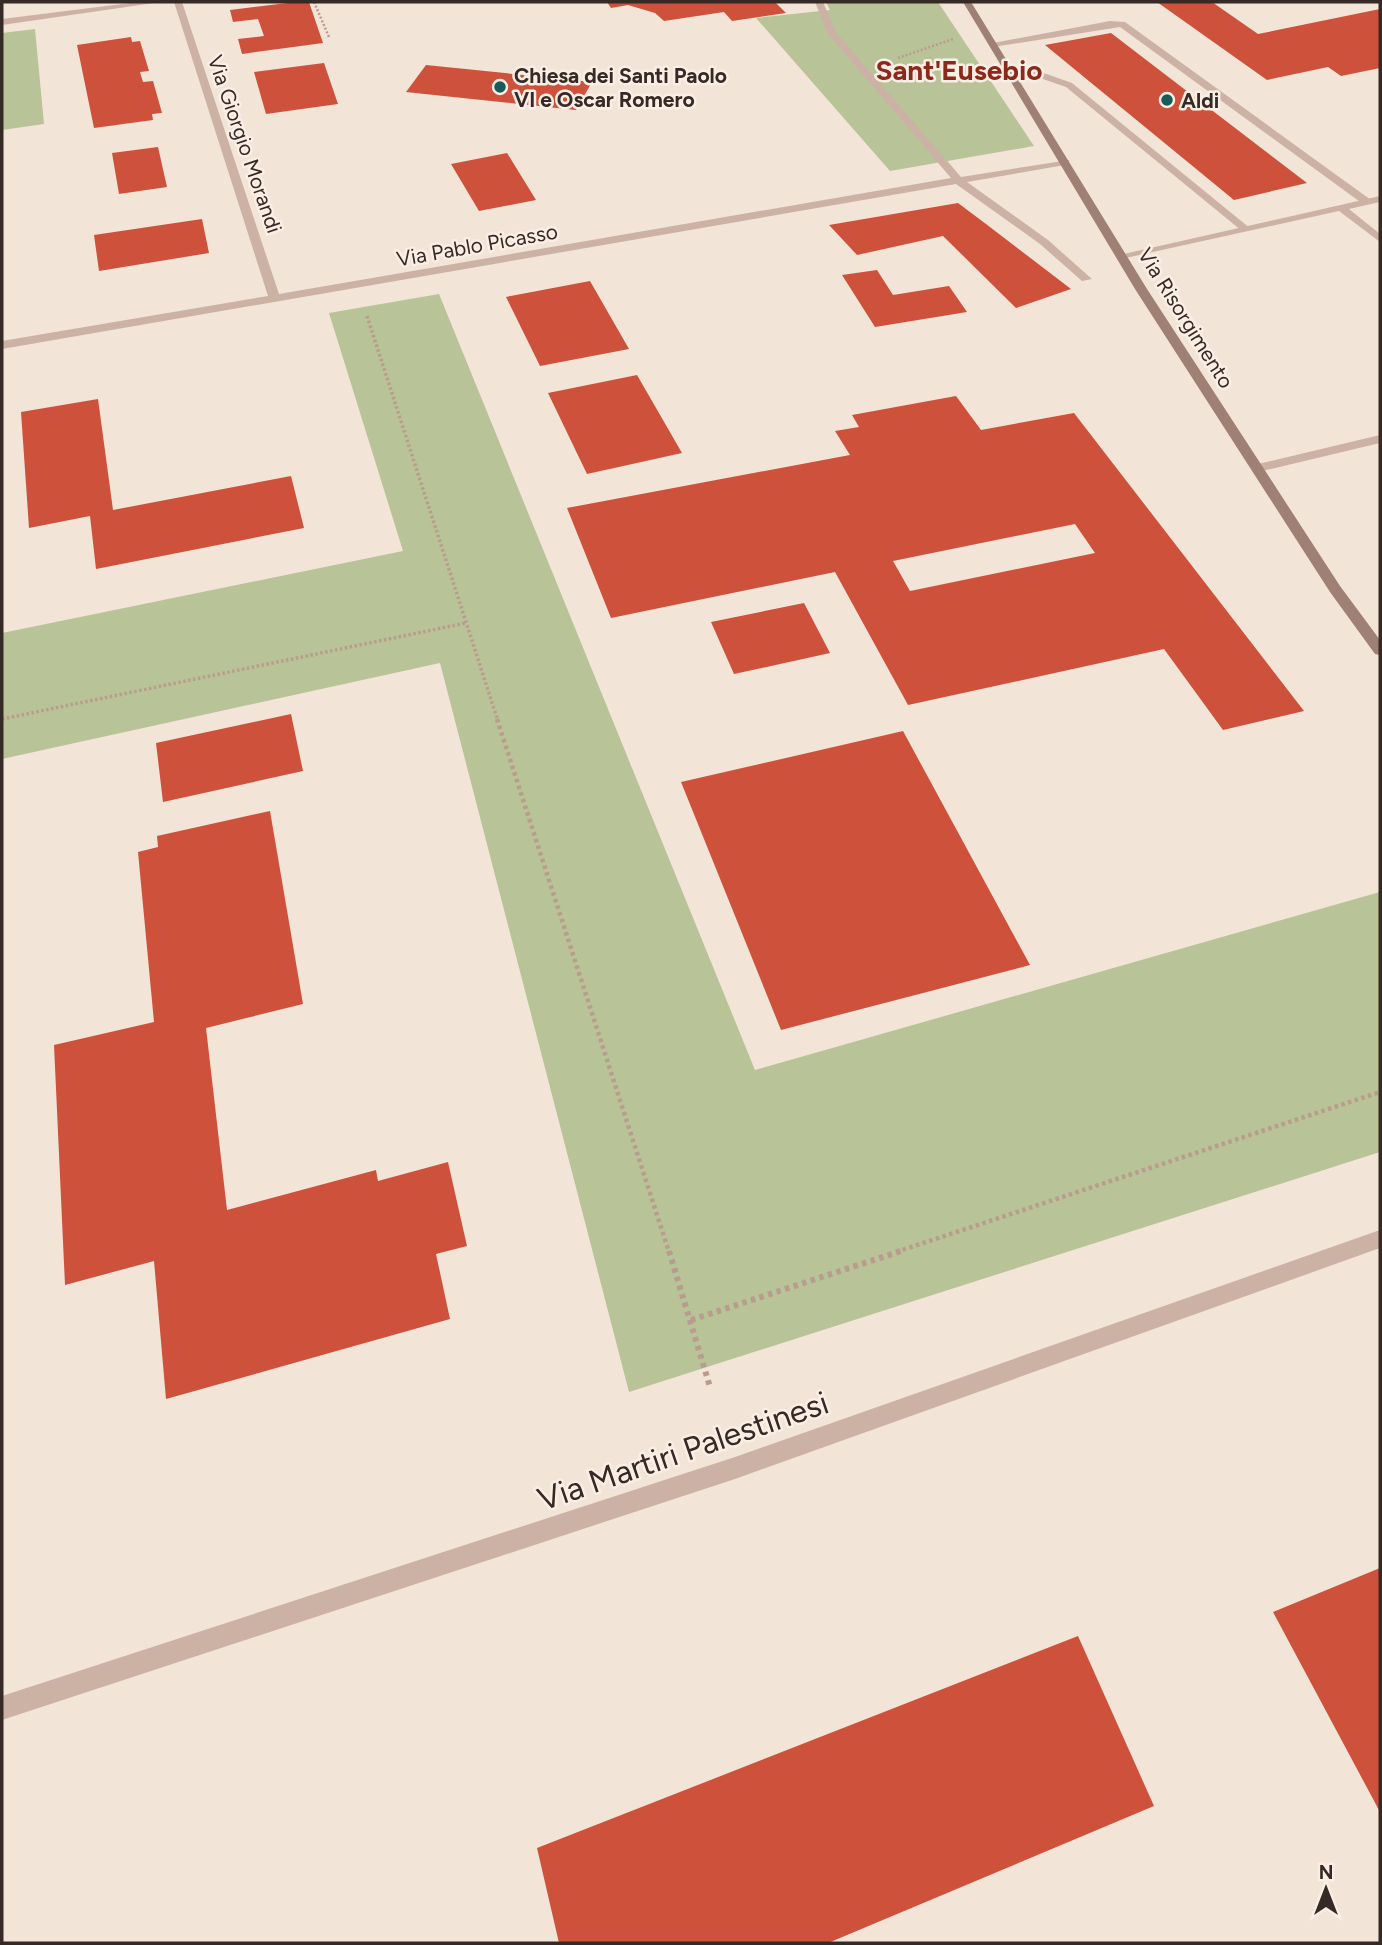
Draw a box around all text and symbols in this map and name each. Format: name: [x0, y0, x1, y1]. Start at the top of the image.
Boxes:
street label: Via Giorgio Morandi: [203, 52, 287, 236]
district label: Sant'Eusebio: [875, 53, 1043, 87]
place label: Chiesa dei Santi Paolo VI e Oscar Romero: [514, 63, 727, 112]
marker: Chiesa dei Santi Paolo VI e Oscar Romero: [492, 79, 508, 95]
place label: Aldi: [1181, 88, 1219, 113]
marker: Aldi: [1159, 92, 1175, 108]
street label: Via Pablo Picasso: [395, 219, 559, 271]
street label: Via Risorgimento: [1133, 243, 1239, 393]
street label: Via Martiri Palestinesi: [533, 1383, 833, 1519]
north arrow: [1291, 1854, 1361, 1924]
text: N: [1319, 1861, 1333, 1884]

